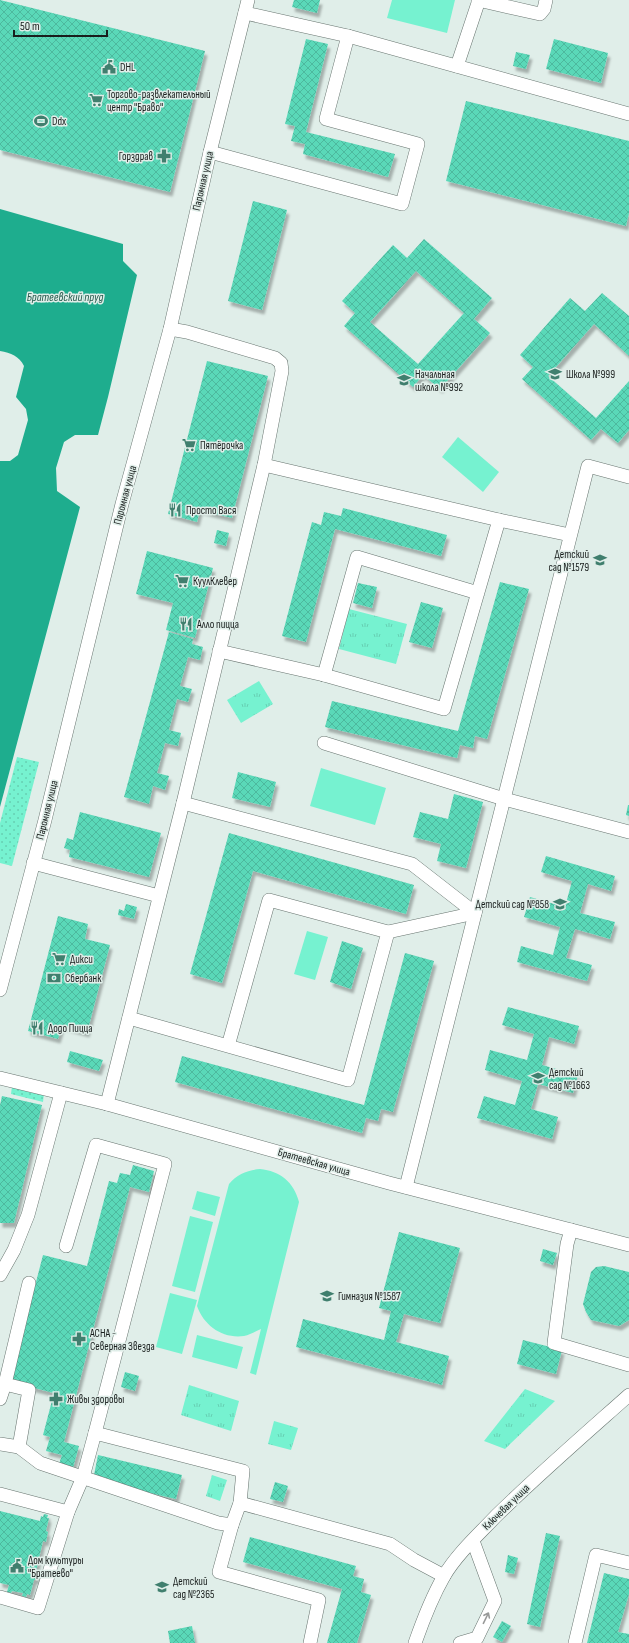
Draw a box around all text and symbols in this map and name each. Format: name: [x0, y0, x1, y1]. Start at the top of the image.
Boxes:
scale bar: [14, 12, 107, 38]
text: 50 m: [20, 19, 40, 34]
public building icon: DHL: [101, 59, 117, 75]
place label: DHL: [120, 61, 135, 74]
place label: Торгово-развлекательный центр "Браво": [107, 88, 211, 114]
supermarket icon: Торгово-развлекательный центр "Браво": [88, 92, 104, 108]
sports icon: Ddx: [33, 113, 49, 129]
place label: Ddx: [52, 115, 66, 128]
pharmacy icon: Горздрав: [156, 148, 172, 164]
place label: Горздрав: [119, 150, 153, 163]
street label: Паромная улица: [190, 150, 216, 212]
water label: Братеевский пруд: [27, 290, 103, 305]
school or university icon: Школа №999: [547, 366, 563, 382]
place label: Начальная школа №992: [415, 368, 464, 394]
place label: Школа №999: [566, 368, 615, 381]
school or university icon: Начальная школа №992: [396, 372, 412, 388]
supermarket icon: Пятёрочка: [181, 437, 197, 453]
place label: Пятёрочка: [200, 439, 243, 452]
street label: Паромная улица: [111, 464, 139, 526]
restaurant icon: Просто Вася: [167, 502, 183, 518]
place label: Просто Вася: [186, 504, 236, 517]
place label: Детский сад №1579: [548, 548, 589, 574]
school or university icon: Детский сад №1579: [592, 552, 608, 568]
supermarket icon: КуулКлевер: [174, 573, 190, 589]
place label: КуулКлевер: [193, 575, 237, 588]
restaurant icon: Алло пицца: [178, 616, 194, 632]
place label: Алло пицца: [196, 618, 239, 631]
street label: Паромная улица: [33, 779, 61, 841]
school or university icon: Детский сад №858: [552, 896, 568, 912]
place label: Детский сад №858: [476, 898, 549, 911]
supermarket icon: Дикси: [51, 951, 67, 967]
place label: Дикси: [70, 953, 93, 966]
bank icon: Сбербанк: [46, 970, 62, 986]
place label: Сбербанк: [65, 972, 102, 985]
restaurant icon: Додо Пицца: [29, 1020, 45, 1036]
place label: Додо Пицца: [48, 1022, 92, 1035]
place label: Детский сад №1663: [549, 1066, 591, 1092]
school or university icon: Детский сад №1663: [530, 1070, 546, 1086]
street label: Братеевская улица: [276, 1146, 352, 1178]
school or university icon: Гимназия №1587: [319, 1288, 335, 1304]
place label: Гимназия №1587: [338, 1290, 401, 1303]
place label: АСНА - Северная Звезда: [89, 1327, 155, 1353]
pharmacy icon: АСНА - Северная Звезда: [71, 1331, 87, 1347]
pharmacy icon: Живы здоровы: [48, 1391, 64, 1407]
place label: Живы здоровы: [67, 1393, 124, 1406]
street label: Ключевая улица: [480, 1481, 532, 1533]
place label: Дом культуры "Братеево": [28, 1554, 84, 1580]
public building icon: Дом культуры "Братеево": [9, 1558, 25, 1574]
place label: Детский сад №2365: [173, 1575, 214, 1601]
school or university icon: Детский сад №2365: [154, 1579, 170, 1595]
one-way arrow: [483, 1613, 490, 1625]

